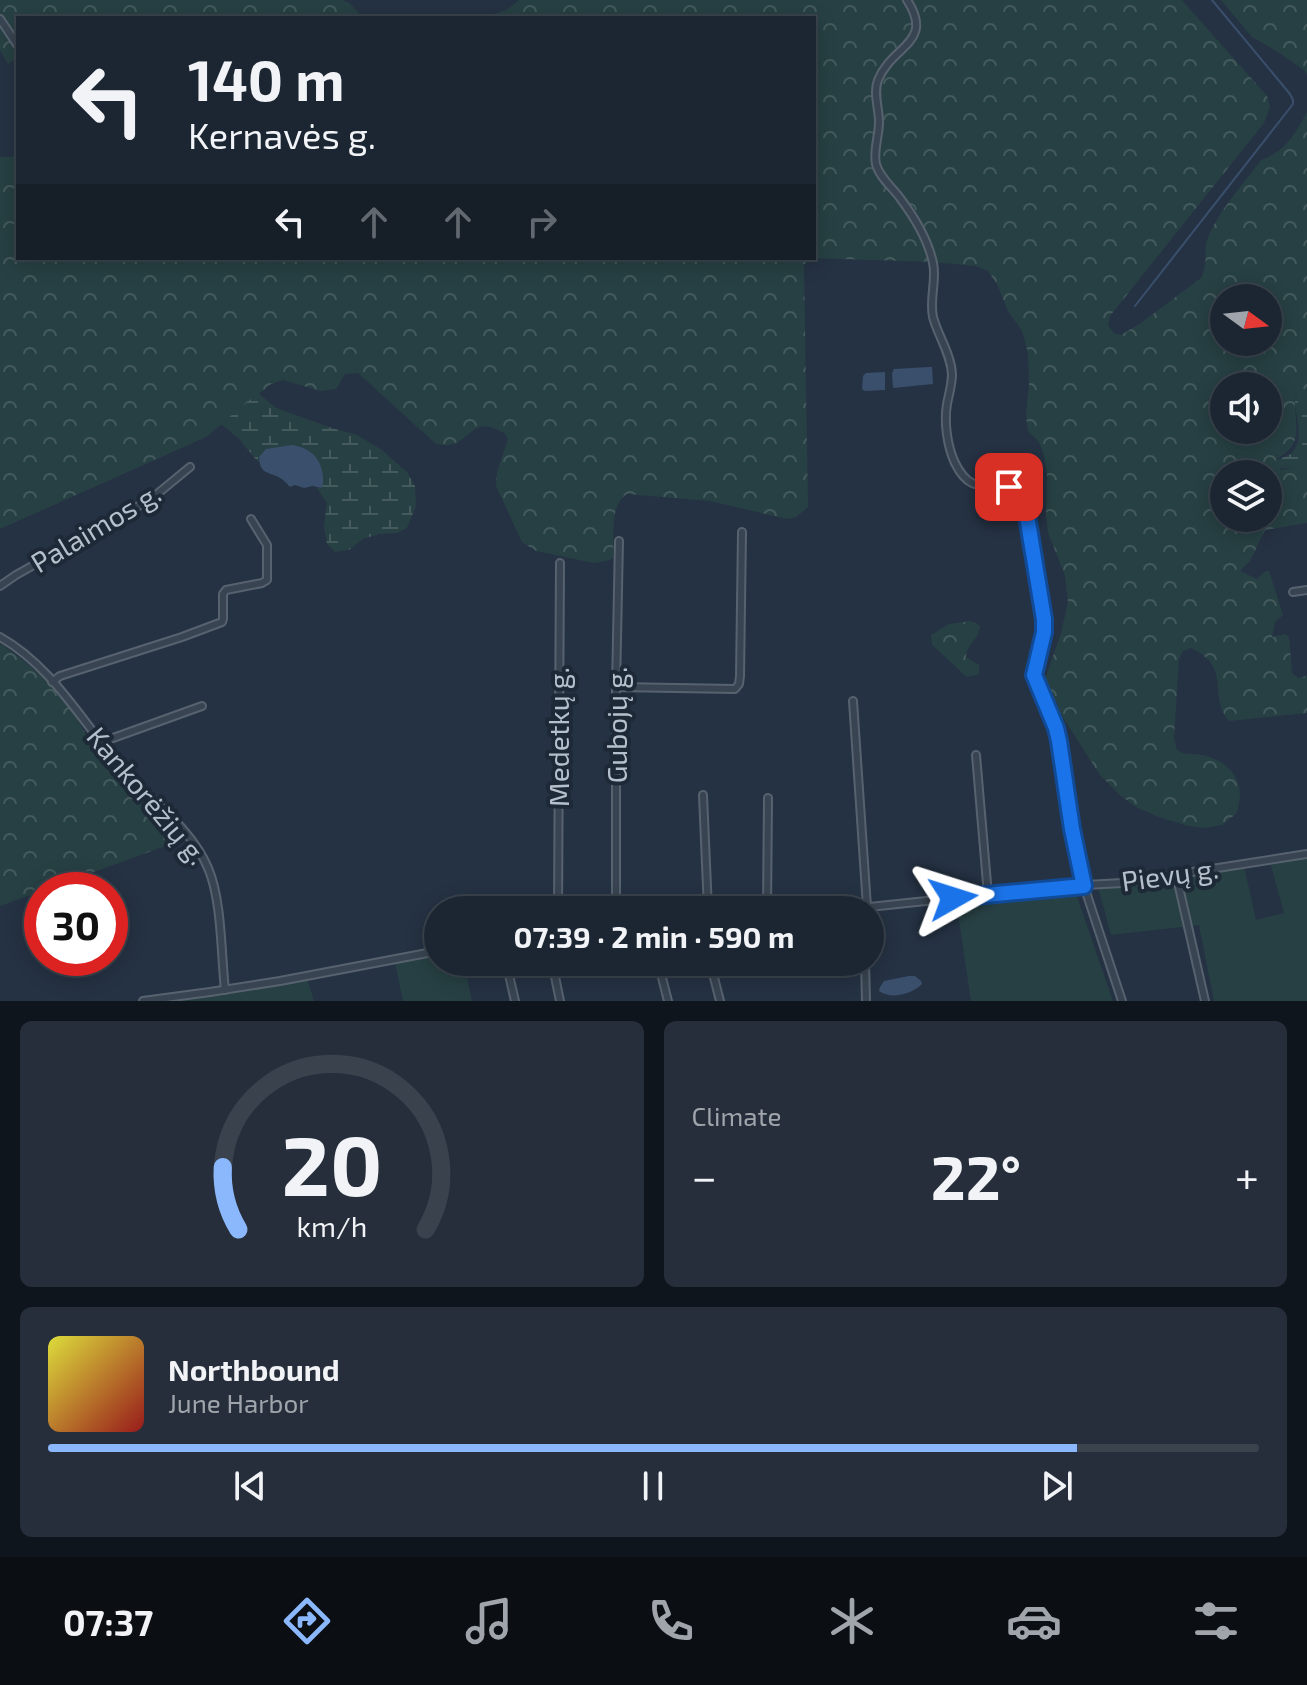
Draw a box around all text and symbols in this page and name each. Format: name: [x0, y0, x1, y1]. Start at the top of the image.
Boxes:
text: 140 m: [188, 45, 345, 112]
icon: left: [56, 48, 160, 152]
text: Kernavės g.: [188, 113, 376, 156]
icon: left: [268, 200, 312, 244]
icon: ahead: [352, 200, 396, 244]
icon: ahead: [436, 200, 480, 244]
icon: right: [520, 200, 564, 244]
north arrow: [1210, 284, 1282, 356]
map controls: [1210, 284, 1282, 532]
button: sound: [1210, 372, 1282, 444]
pin: [975, 453, 1043, 521]
button: layers: [1210, 460, 1282, 532]
icon: arrive: [987, 465, 1031, 509]
street label: Palaimos g.: [24, 475, 167, 579]
street label: Medetkų g.: [541, 667, 575, 807]
street label: Gubojų g.: [599, 667, 633, 783]
street label: Kankorėžių g.: [80, 720, 215, 871]
street label: Pievų g.: [1119, 850, 1221, 898]
position arrow: [911, 856, 995, 940]
speed limit sign: 30: [24, 872, 128, 976]
text: 07:39 · 2 min · 590 m: [514, 918, 794, 954]
text: Climate: [692, 1100, 781, 1131]
text: 20: [281, 1113, 382, 1213]
text: 22°: [931, 1140, 1021, 1212]
text: −: [692, 1149, 717, 1202]
text: +: [1235, 1149, 1259, 1202]
text: km/h: [296, 1208, 367, 1243]
text: Northbound: [168, 1351, 340, 1387]
text: June Harbor: [168, 1387, 309, 1418]
icon: previous: [228, 1464, 272, 1508]
icon: pause: [631, 1464, 675, 1508]
icon: next: [1035, 1464, 1079, 1508]
icon: directions: [279, 1593, 335, 1649]
icon: music: [461, 1593, 517, 1649]
icon: phone: [643, 1593, 699, 1649]
icon: climate: [824, 1593, 880, 1649]
icon: car: [1006, 1593, 1062, 1649]
icon: filters: [1188, 1593, 1244, 1649]
text: 07:37: [63, 1600, 153, 1643]

